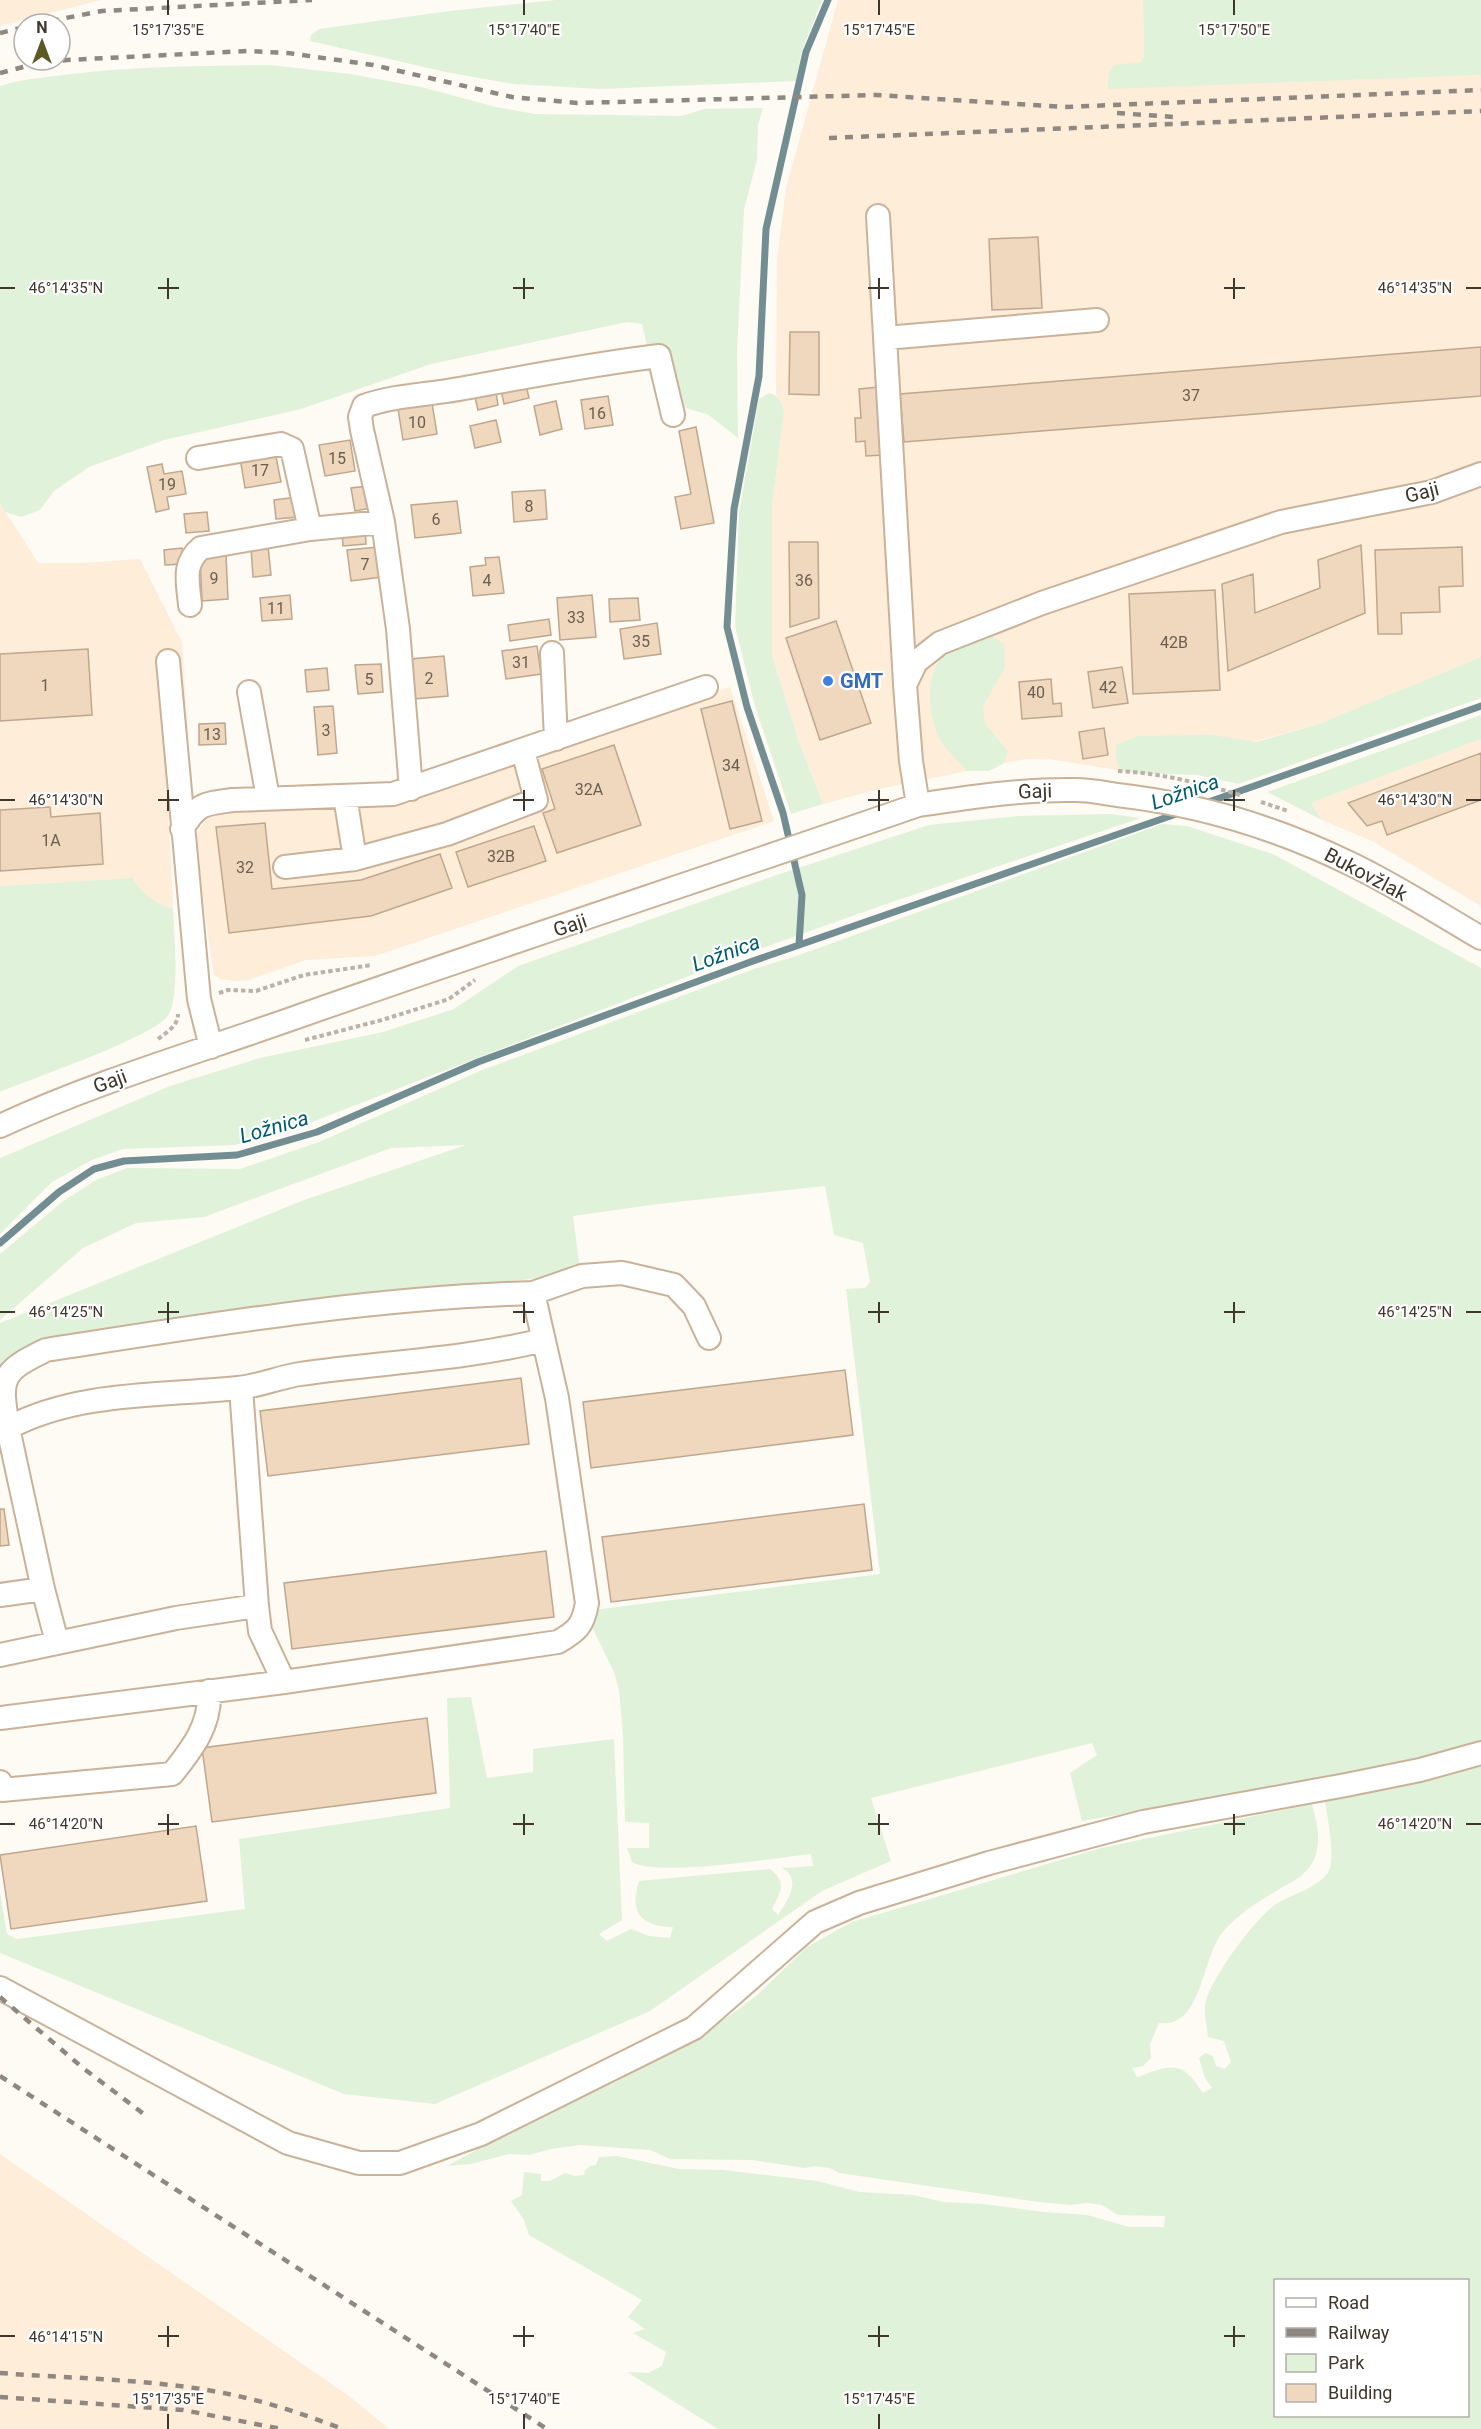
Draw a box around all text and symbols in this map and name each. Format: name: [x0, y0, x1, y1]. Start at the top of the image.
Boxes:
north arrow: [12, 12, 72, 72]
text: N: [36, 18, 48, 37]
text: 15°17'35"E: [132, 21, 205, 39]
text: 15°17'40"E: [488, 21, 561, 39]
text: 15°17'45"E: [843, 21, 916, 39]
text: 15°17'50"E: [1198, 21, 1271, 39]
text: 46°14'35"N: [29, 279, 103, 297]
text: 46°14'35"N: [1378, 279, 1452, 297]
house number: 37: [1182, 386, 1200, 405]
house number: 16: [588, 404, 606, 423]
house number: 10: [408, 413, 426, 432]
house number: 15: [328, 449, 346, 468]
house number: 17: [251, 461, 269, 480]
house number: 19: [158, 475, 176, 494]
street label: Gaji: [1403, 476, 1441, 508]
house number: 8: [525, 497, 534, 516]
house number: 6: [432, 510, 441, 529]
house number: 7: [361, 555, 370, 574]
house number: 9: [210, 569, 219, 588]
house number: 4: [483, 571, 492, 590]
house number: 36: [795, 571, 813, 590]
house number: 11: [267, 599, 285, 618]
house number: 33: [567, 608, 585, 627]
house number: 35: [632, 632, 650, 651]
house number: 42B: [1160, 633, 1188, 652]
house number: 31: [512, 653, 530, 672]
house number: 2: [425, 669, 434, 688]
place label: GMT: [840, 669, 883, 693]
house number: 5: [365, 670, 374, 689]
marker: GMT: [821, 674, 835, 688]
house number: 1: [41, 676, 50, 695]
house number: 42: [1099, 678, 1117, 697]
house number: 40: [1027, 683, 1045, 702]
house number: 3: [322, 721, 331, 740]
house number: 13: [203, 725, 221, 744]
house number: 34: [722, 756, 740, 775]
water label: Ložnica: [1148, 769, 1222, 815]
street label: Gaji: [1018, 778, 1052, 804]
house number: 32A: [575, 780, 604, 799]
text: 46°14'30"N: [29, 791, 103, 809]
text: 46°14'30"N: [1378, 791, 1452, 809]
house number: 1A: [41, 831, 61, 850]
street label: Bukovžlak: [1320, 842, 1412, 906]
house number: 32B: [487, 847, 515, 866]
house number: 32: [236, 858, 254, 877]
street label: Gaji: [550, 908, 590, 942]
water label: Ložnica: [689, 930, 763, 976]
street label: Gaji: [90, 1064, 130, 1098]
water label: Ložnica: [237, 1106, 311, 1148]
text: 46°14'25"N: [29, 1303, 103, 1321]
text: 46°14'25"N: [1378, 1303, 1452, 1321]
text: 46°14'20"N: [29, 1815, 103, 1833]
text: 46°14'20"N: [1378, 1815, 1452, 1833]
legend: [1274, 2279, 1469, 2417]
text: Road: [1328, 2292, 1369, 2313]
text: Railway: [1328, 2322, 1390, 2343]
text: 46°14'15"N: [29, 2328, 103, 2346]
text: Park: [1328, 2352, 1365, 2373]
text: Building: [1328, 2382, 1392, 2403]
text: 15°17'35"E: [132, 2390, 205, 2408]
text: 15°17'40"E: [488, 2390, 561, 2408]
text: 15°17'45"E: [843, 2390, 916, 2408]

